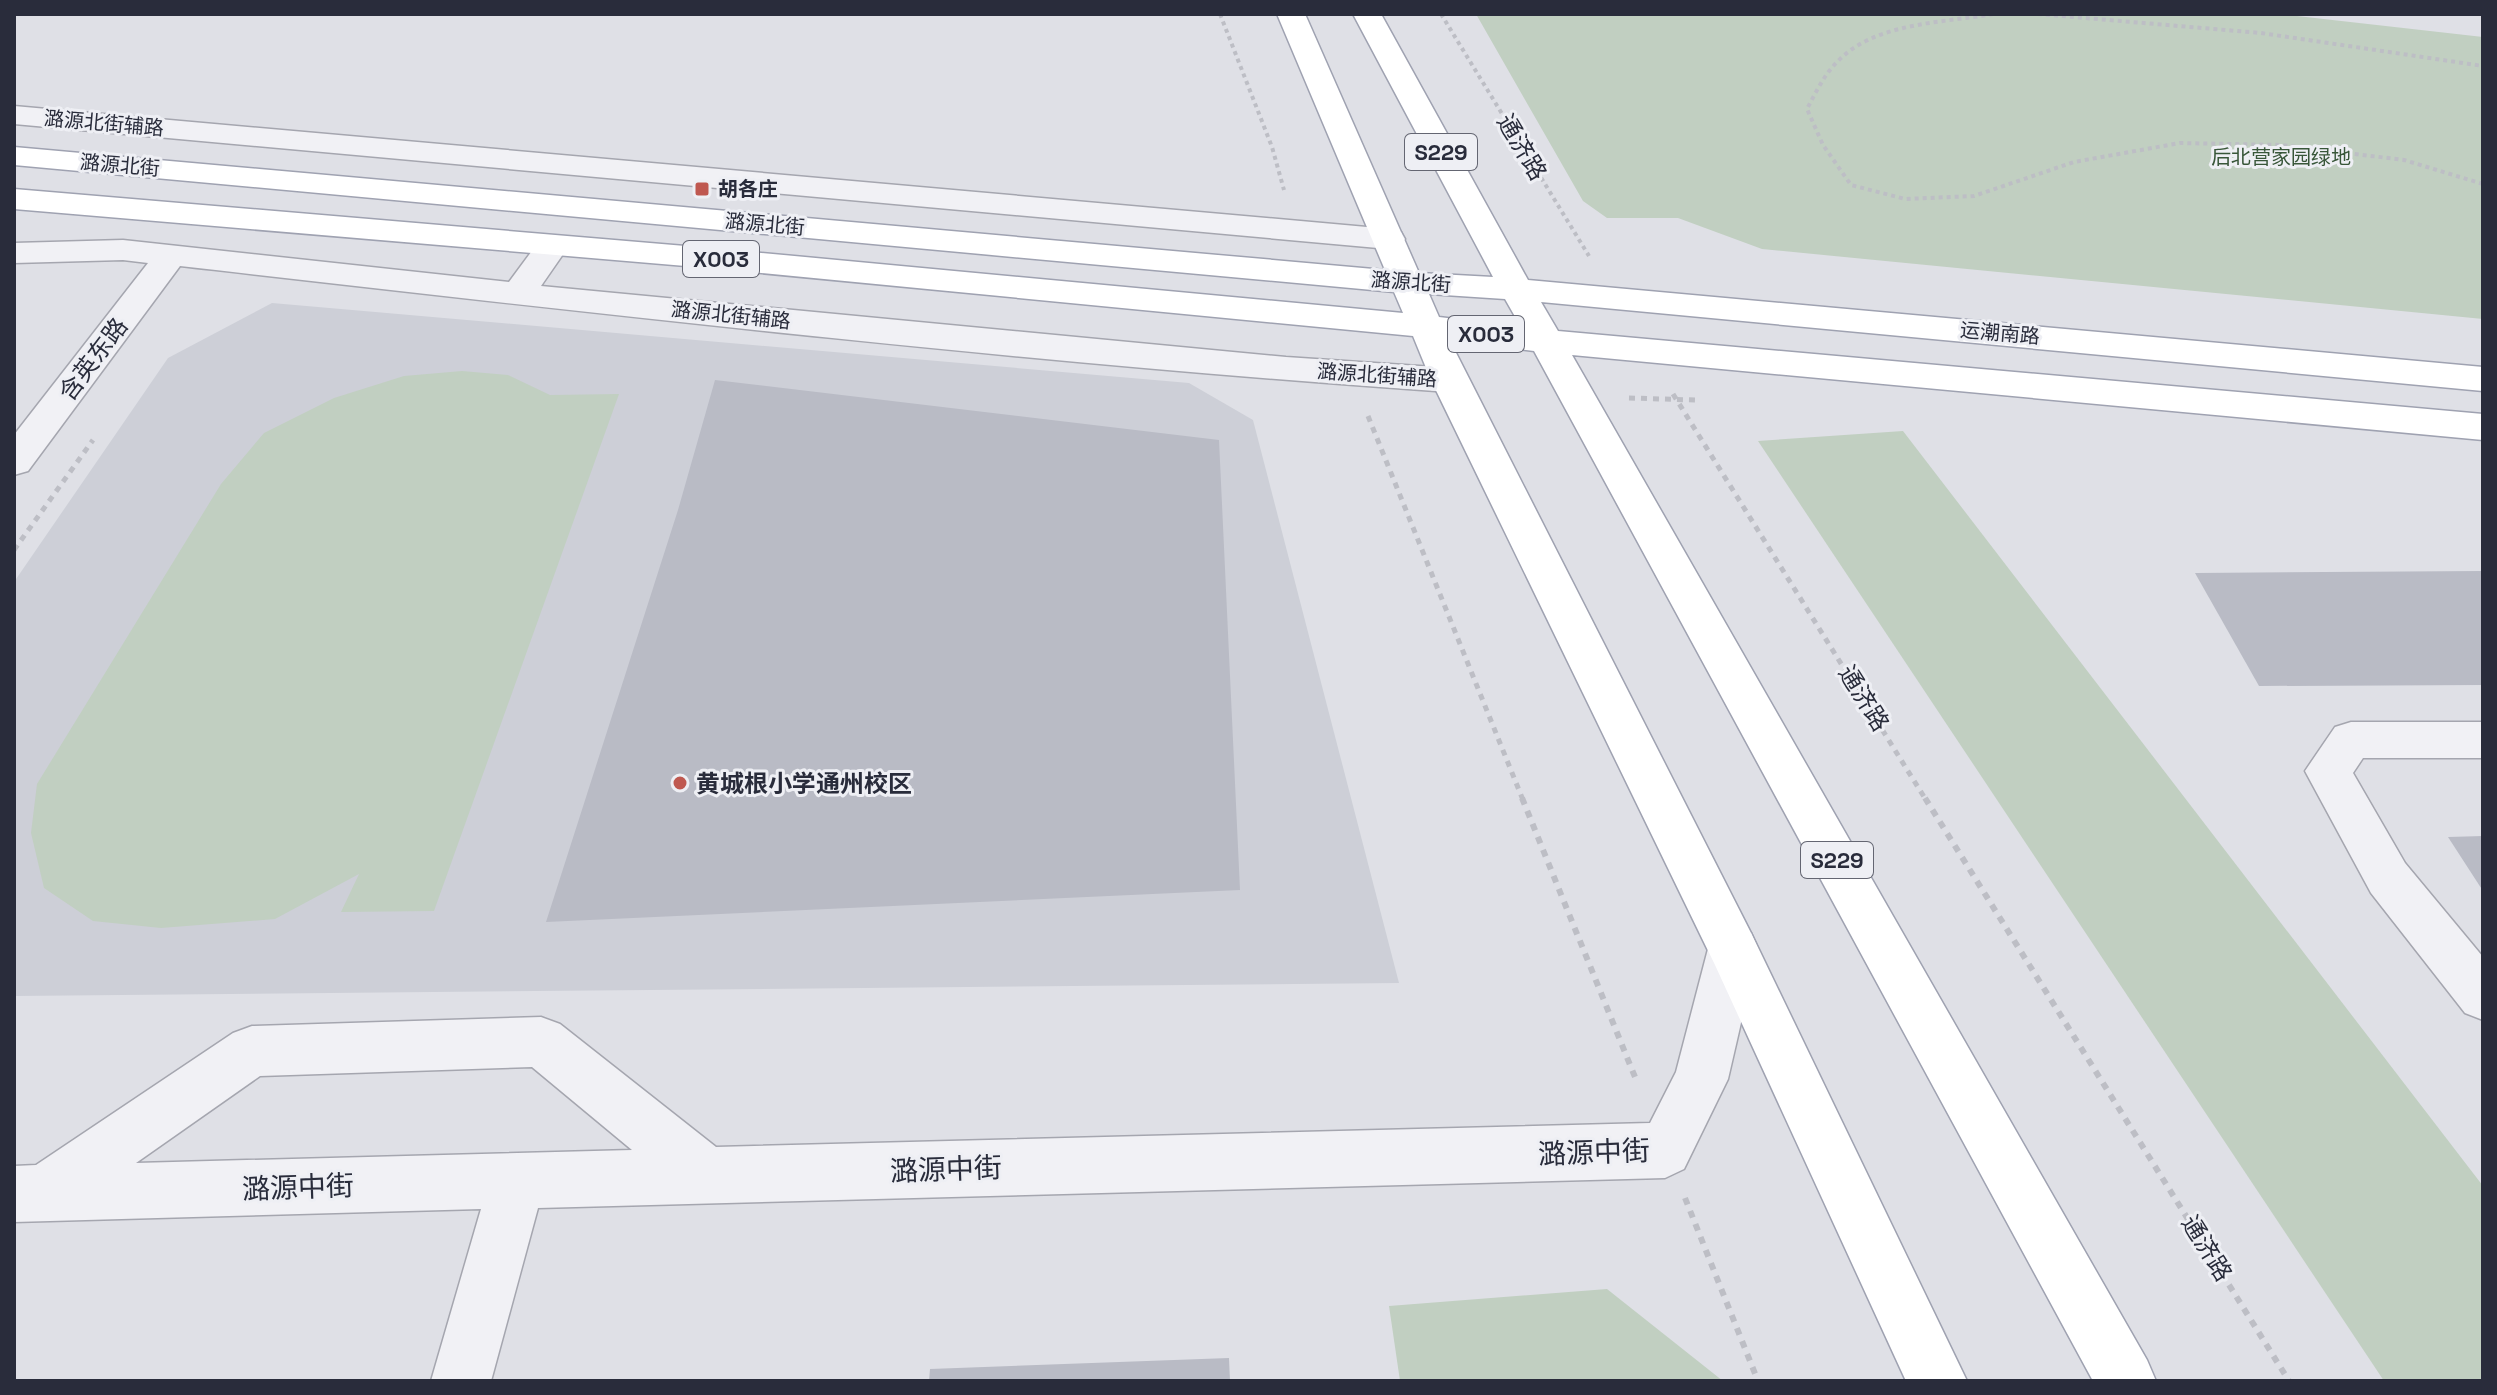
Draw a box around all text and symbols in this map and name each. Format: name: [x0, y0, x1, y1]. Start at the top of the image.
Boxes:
street label: 潞源北街辅路: [43, 105, 165, 141]
street label: 通济路: [1490, 108, 1554, 186]
road number: S229: [1405, 134, 1477, 170]
park label: 后北营家园绿地: [2211, 144, 2351, 170]
street label: 潞源北街: [79, 149, 161, 181]
place label: 胡各庄: [718, 176, 778, 202]
marker: 胡各庄: [693, 180, 711, 198]
street label: 潞源北街: [724, 208, 806, 240]
road number: X003: [683, 241, 759, 277]
street label: 潞源北街: [1370, 266, 1452, 298]
street label: 潞源北街辅路: [670, 296, 792, 334]
street label: 含英东路: [52, 311, 134, 407]
road number: X003: [1448, 316, 1524, 352]
street label: 运潮南路: [1959, 317, 2041, 349]
street label: 潞源北街辅路: [1316, 358, 1438, 392]
street label: 通济路: [1832, 659, 1896, 737]
place label: 黄城根小学通州校区: [696, 768, 912, 799]
marker: 黄城根小学通州校区: [671, 774, 689, 792]
road number: S229: [1801, 842, 1873, 878]
street label: 潞源中街: [1537, 1132, 1651, 1172]
street label: 潞源中街: [889, 1149, 1003, 1189]
street label: 潞源中街: [241, 1167, 355, 1207]
street label: 通济路: [2175, 1209, 2239, 1287]

